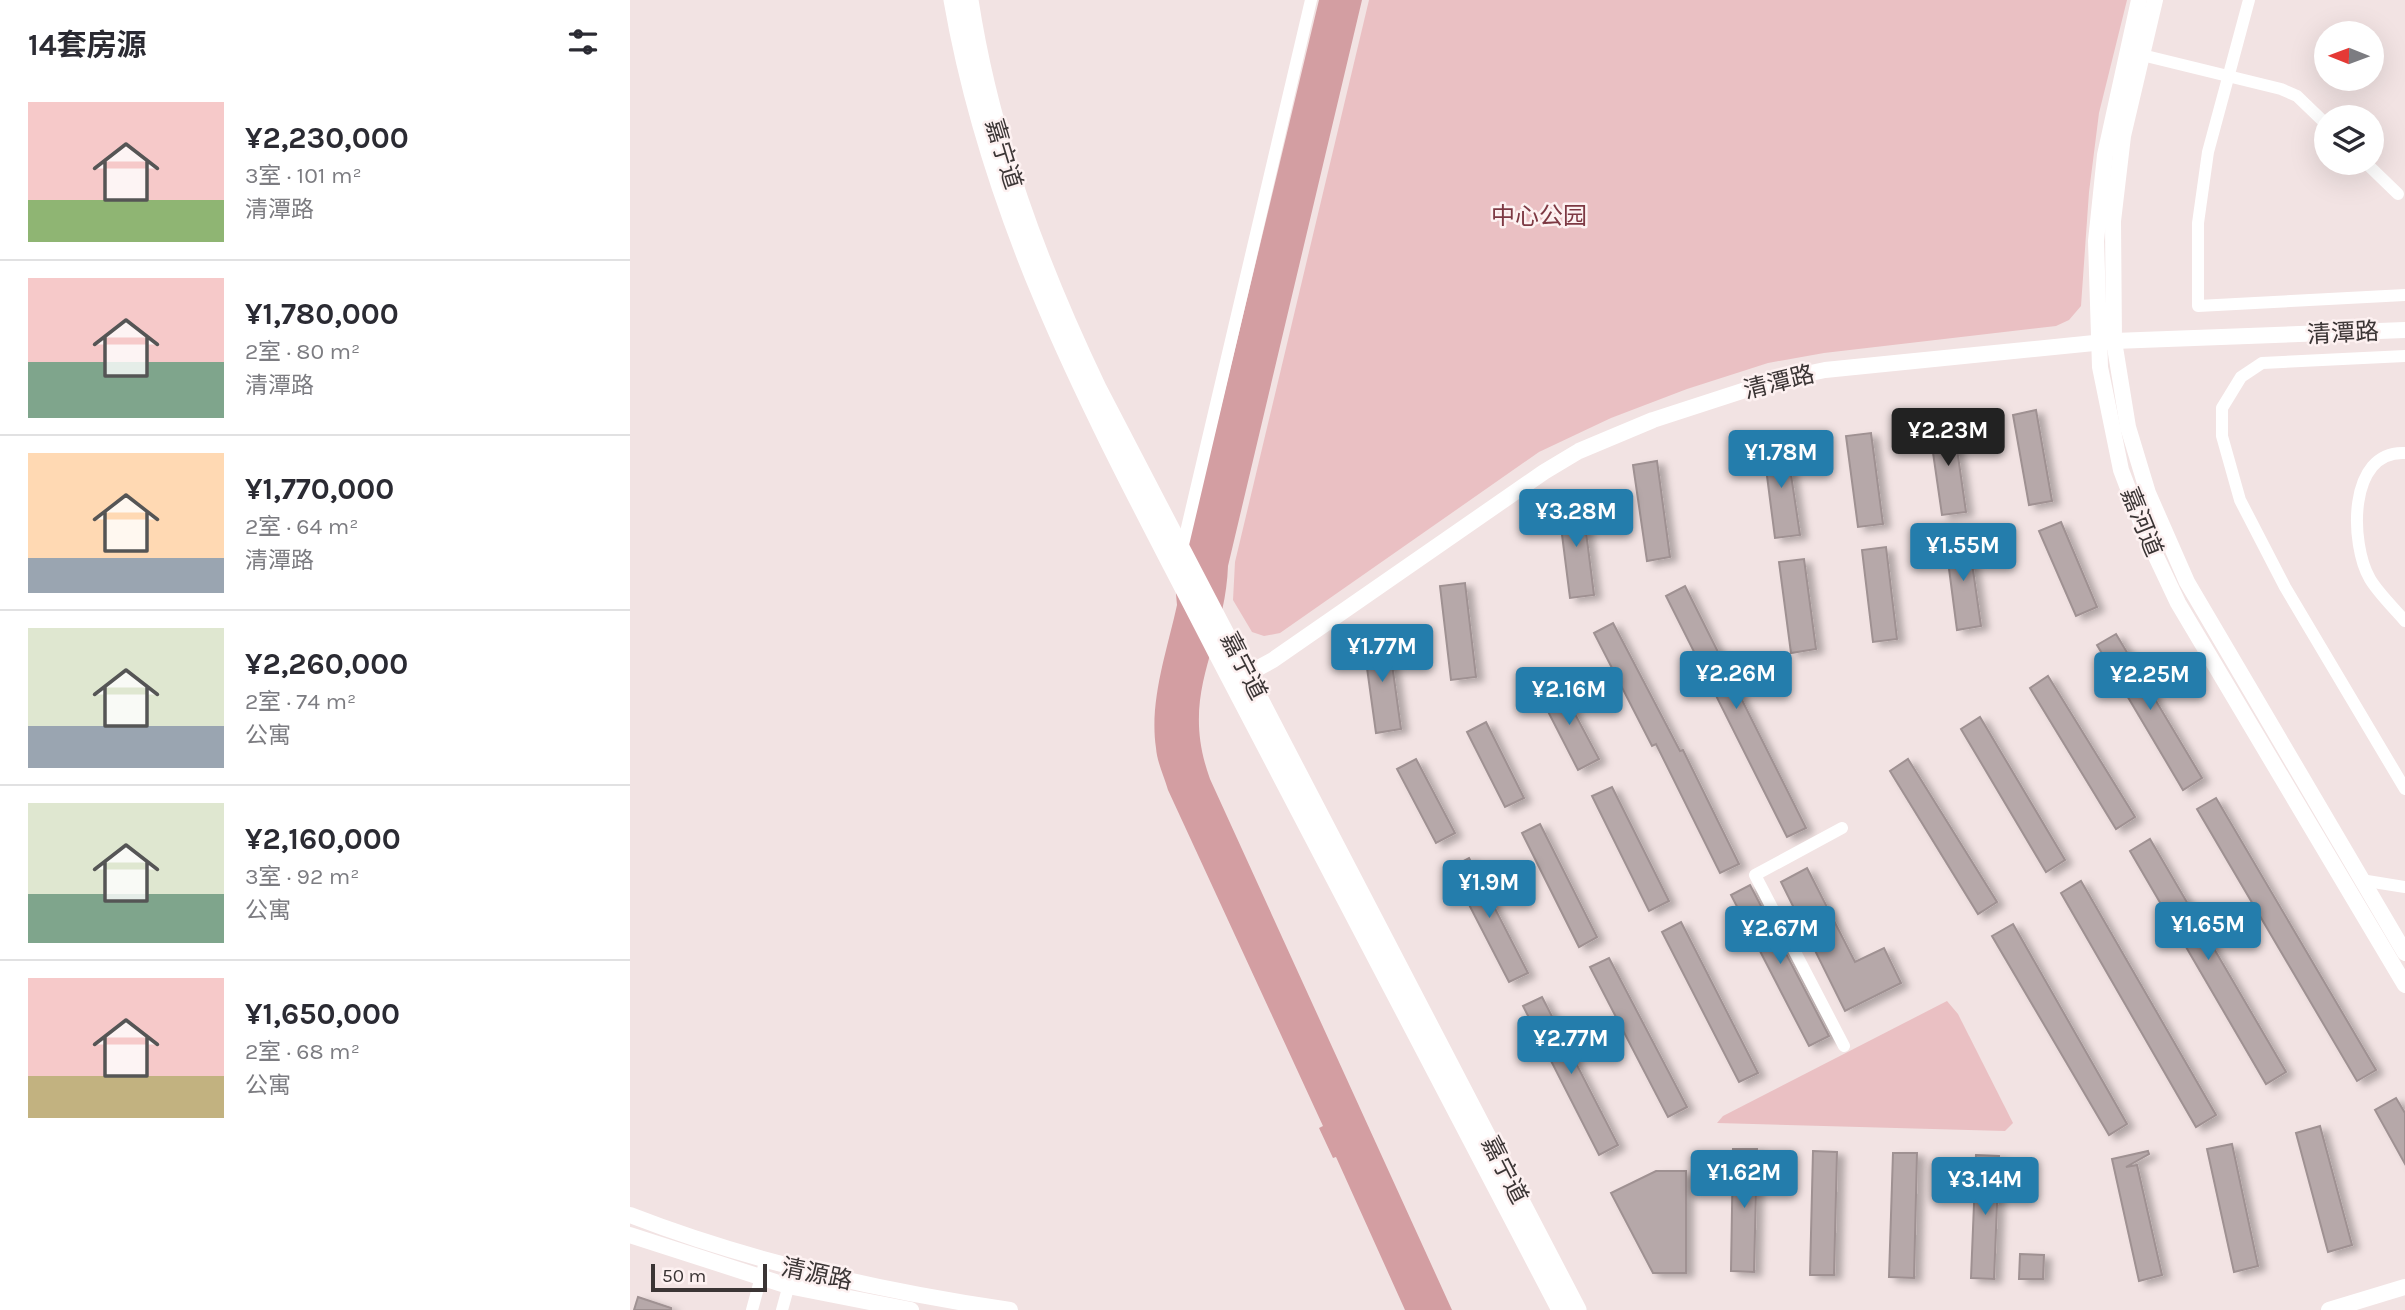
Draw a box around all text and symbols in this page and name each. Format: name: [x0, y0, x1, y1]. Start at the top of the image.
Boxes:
north arrow: [2314, 21, 2384, 91]
map controls: [2314, 21, 2384, 175]
icon: filters: [564, 23, 602, 61]
text: 14套房源: [28, 27, 147, 63]
button: layers: [2314, 105, 2384, 175]
street label: 嘉宁道: [980, 115, 1028, 193]
text: ¥2,230,000: [245, 120, 409, 156]
icon: home: [84, 130, 168, 214]
text: 3室 · 101 m²: [245, 162, 362, 189]
text: 清潭路: [245, 196, 314, 223]
park label: 中心公园: [1491, 202, 1587, 230]
text: ¥1,780,000: [245, 296, 399, 332]
icon: home: [84, 306, 168, 390]
street label: 清潭路: [2306, 317, 2380, 349]
text: 2室 · 80 m²: [245, 338, 360, 365]
street label: 清潭路: [1741, 360, 1817, 404]
text: 清潭路: [245, 372, 314, 399]
pin: ¥2.23M: [1891, 408, 2005, 468]
text: ¥2.23M: [1908, 417, 1988, 444]
pin: ¥1.78M: [1724, 430, 1838, 490]
text: ¥1.78M: [1744, 439, 1818, 466]
text: ¥1,770,000: [245, 471, 394, 507]
icon: home: [84, 481, 168, 565]
street label: 嘉河道: [2116, 483, 2168, 561]
pin: ¥3.28M: [1519, 490, 1633, 549]
text: ¥3.28M: [1535, 498, 1617, 525]
text: 2室 · 64 m²: [245, 513, 359, 540]
pin: ¥1.55M: [1906, 524, 2020, 583]
text: ¥1.55M: [1926, 532, 2000, 559]
text: 清潭路: [245, 547, 314, 574]
pin: ¥1.77M: [1325, 624, 1439, 684]
street label: 嘉宁道: [1215, 628, 1273, 704]
text: ¥1.77M: [1347, 633, 1417, 660]
text: ¥2,260,000: [245, 646, 408, 682]
pin: ¥2.26M: [1679, 652, 1793, 711]
pin: ¥2.25M: [2093, 652, 2207, 712]
icon: home: [84, 656, 168, 740]
text: ¥2.26M: [1696, 660, 1776, 687]
text: ¥2.25M: [2110, 661, 2190, 688]
pin: ¥2.16M: [1512, 668, 1626, 727]
text: ¥2.16M: [1532, 676, 1606, 703]
text: 2室 · 74 m²: [245, 688, 356, 715]
text: 公寓: [245, 722, 291, 749]
text: ¥2,160,000: [245, 821, 401, 857]
icon: home: [84, 831, 168, 915]
pin: ¥1.9M: [1440, 860, 1538, 920]
text: 3室 · 92 m²: [245, 863, 359, 890]
text: ¥1.9M: [1459, 869, 1519, 896]
text: 公寓: [245, 897, 291, 924]
pin: ¥1.65M: [2151, 902, 2265, 962]
pin: ¥2.67M: [1723, 906, 1837, 966]
text: ¥1.65M: [2171, 911, 2245, 938]
text: ¥2.67M: [1741, 915, 1819, 942]
text: ¥1,650,000: [245, 996, 400, 1032]
icon: home: [84, 1006, 168, 1090]
pin: ¥2.77M: [1514, 1016, 1628, 1076]
text: ¥2.77M: [1533, 1025, 1609, 1052]
text: 2室 · 68 m²: [245, 1038, 360, 1065]
text: 公寓: [245, 1072, 291, 1099]
street label: 嘉宁道: [1476, 1132, 1534, 1208]
pin: ¥1.62M: [1687, 1150, 1801, 1210]
pin: ¥3.14M: [1928, 1158, 2042, 1217]
text: ¥1.62M: [1707, 1159, 1781, 1186]
text: ¥3.14M: [1948, 1166, 2022, 1193]
street label: 清源路: [779, 1253, 855, 1295]
scale bar: [651, 1261, 766, 1293]
text: 50 m: [662, 1265, 706, 1287]

